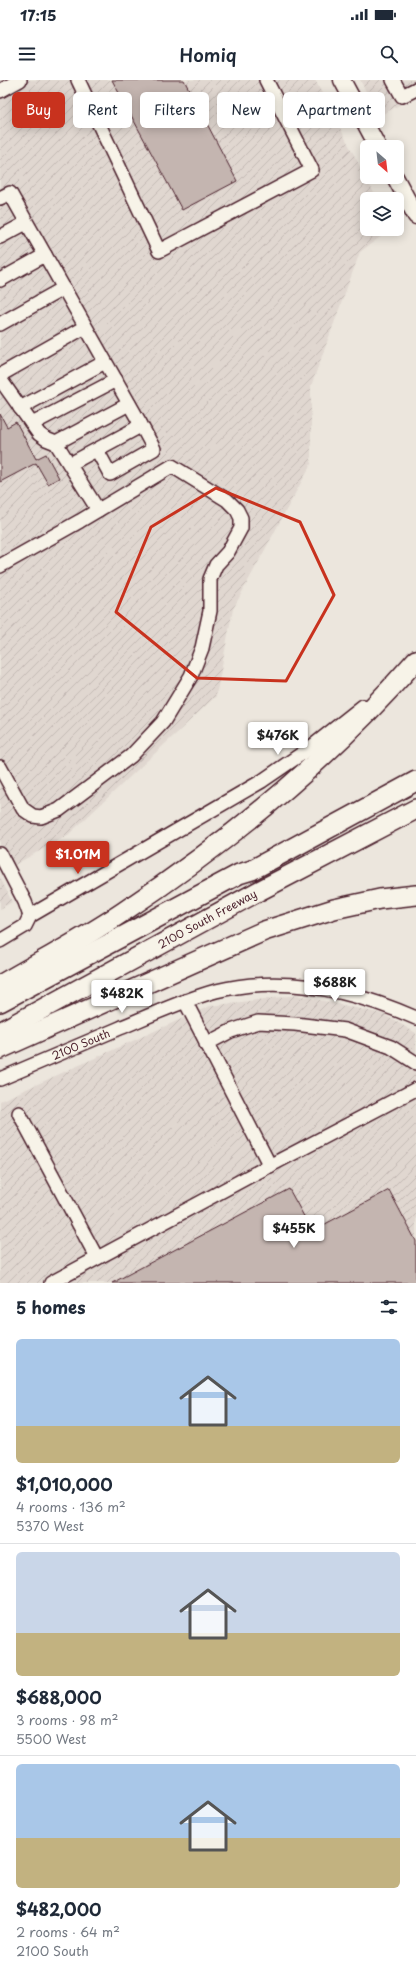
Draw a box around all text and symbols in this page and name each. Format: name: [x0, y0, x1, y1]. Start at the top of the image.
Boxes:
text: 17:15: [20, 3, 57, 26]
text: Homiq: [179, 41, 237, 68]
icon: menu: [16, 43, 38, 65]
icon: search: [378, 43, 400, 65]
chip: Buy: [12, 92, 65, 128]
chip: Rent: [73, 92, 132, 128]
chip: Filters: [140, 92, 209, 128]
chip: New: [217, 92, 275, 128]
chip: Apartment: [283, 92, 385, 128]
north arrow: [360, 140, 404, 184]
map controls: [360, 140, 404, 236]
button: layers: [360, 192, 404, 236]
pin: $476K: [250, 722, 306, 756]
text: $476K: [257, 725, 299, 744]
pin: $1.01M: [45, 841, 111, 875]
text: $1.01M: [55, 844, 101, 863]
street label: 2100 South Freeway: [154, 885, 260, 953]
pin: $688K: [307, 969, 363, 1003]
text: $688K: [313, 972, 357, 991]
pin: $482K: [94, 980, 150, 1014]
text: $482K: [100, 983, 144, 1002]
street label: 2100 South: [49, 1024, 113, 1064]
pin: $455K: [266, 1215, 322, 1249]
text: $455K: [272, 1218, 316, 1237]
text: 5 homes: [16, 1294, 86, 1320]
icon: filters: [378, 1296, 400, 1318]
icon: home: [172, 1365, 244, 1437]
text: $1,010,000: [16, 1471, 113, 1497]
text: 4 rooms · 136 m²: [16, 1497, 126, 1516]
text: 5370 West: [16, 1516, 84, 1535]
icon: home: [172, 1578, 244, 1650]
text: $688,000: [16, 1684, 102, 1710]
text: 3 rooms · 98 m²: [16, 1710, 118, 1729]
text: 5500 West: [16, 1729, 86, 1748]
icon: home: [172, 1790, 244, 1862]
text: $482,000: [16, 1896, 101, 1922]
text: 2 rooms · 64 m²: [16, 1922, 120, 1941]
text: 2100 South: [16, 1941, 89, 1960]

